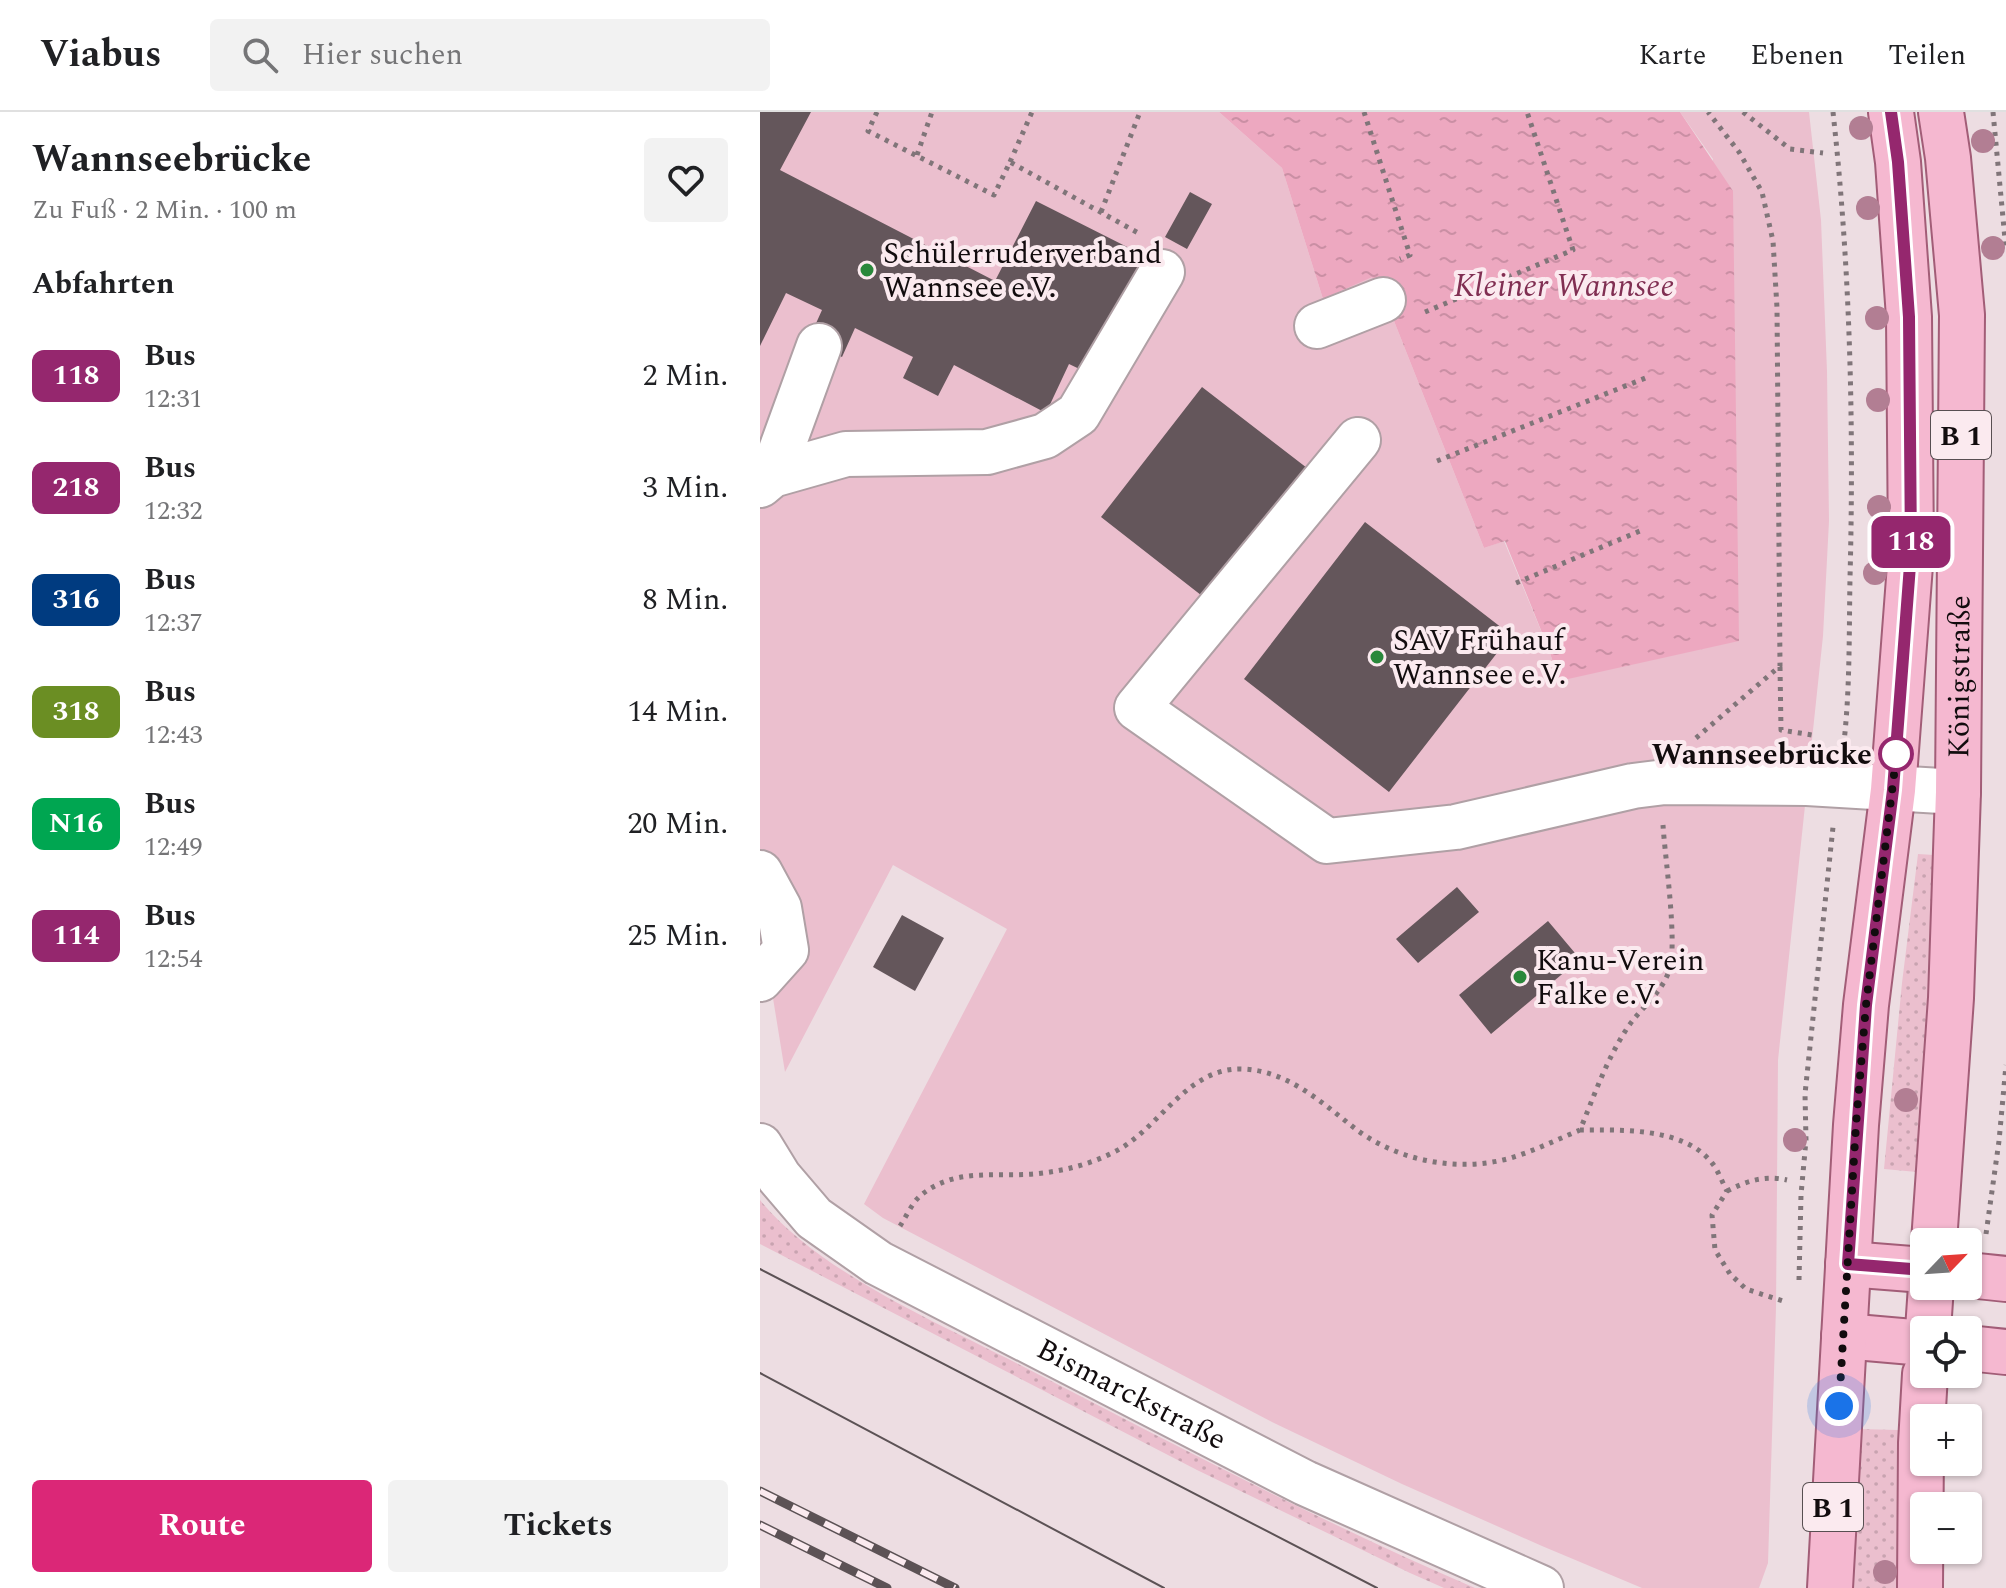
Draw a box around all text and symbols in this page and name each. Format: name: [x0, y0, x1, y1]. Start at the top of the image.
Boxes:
search box: [210, 19, 770, 91]
text: Viabus: [40, 26, 162, 84]
text: Hier suchen: [302, 32, 463, 78]
icon: search: [238, 33, 282, 77]
text: Karte: [1638, 34, 1706, 77]
text: Ebenen: [1750, 34, 1844, 77]
text: Teilen: [1888, 34, 1966, 77]
text: Wannseebrücke: [32, 131, 311, 189]
button: heart: [644, 138, 728, 222]
text: Zu Fuß · 2 Min. · 100 m: [32, 190, 297, 230]
place label: Schülerruderverband Wannsee e.V.: [883, 231, 1162, 311]
text: Abfahrten: [32, 261, 175, 307]
marker: Schülerruderverband Wannsee e.V.: [858, 261, 876, 279]
water label: Kleiner Wannsee: [1454, 262, 1674, 311]
text: Bus: [144, 333, 196, 379]
text: 2 Min.: [642, 353, 728, 399]
text: 118: [52, 354, 100, 397]
text: 12:31: [144, 379, 203, 419]
road number: B 1: [1931, 411, 1991, 459]
text: Bus: [144, 445, 196, 491]
text: 3 Min.: [642, 465, 728, 511]
text: 218: [52, 466, 100, 509]
text: 12:32: [144, 491, 203, 531]
line badge: 118: [1865, 516, 1957, 568]
text: 118: [1887, 520, 1935, 563]
text: Bus: [144, 557, 196, 603]
text: 8 Min.: [642, 577, 728, 623]
text: 316: [52, 578, 100, 621]
street label: Königstraße: [1936, 595, 1984, 758]
text: 12:37: [144, 603, 203, 643]
place label: SAV Frühauf Wannsee e.V.: [1393, 618, 1566, 698]
marker: SAV Frühauf Wannsee e.V.: [1368, 648, 1386, 666]
text: Bus: [144, 669, 196, 715]
text: 14 Min.: [627, 689, 728, 735]
text: 318: [52, 690, 100, 733]
text: 12:43: [144, 715, 203, 755]
place label: Wannseebrücke: [1652, 732, 1872, 778]
marker: Wannseebrücke: [1879, 737, 1913, 771]
text: Bus: [144, 781, 196, 827]
text: 20 Min.: [627, 801, 728, 847]
text: N16: [49, 802, 103, 845]
text: 12:49: [144, 827, 203, 867]
text: Bus: [144, 893, 196, 939]
text: 25 Min.: [627, 913, 728, 959]
text: 114: [52, 914, 100, 957]
place label: Kanu-Verein Falke e.V.: [1536, 938, 1704, 1018]
text: 12:54: [144, 939, 203, 979]
marker: Kanu-Verein Falke e.V.: [1511, 968, 1529, 986]
north arrow: [1910, 1228, 1982, 1300]
map controls: [1910, 1228, 1982, 1564]
button: locate: [1910, 1316, 1982, 1388]
street label: Bismarckstraße: [1028, 1327, 1234, 1463]
your location: [1819, 1386, 1859, 1426]
button: +: [1910, 1404, 1982, 1476]
button: Route: [32, 1480, 372, 1572]
button: Tickets: [388, 1480, 728, 1572]
road number: B 1: [1803, 1483, 1863, 1531]
button: −: [1910, 1492, 1982, 1564]

